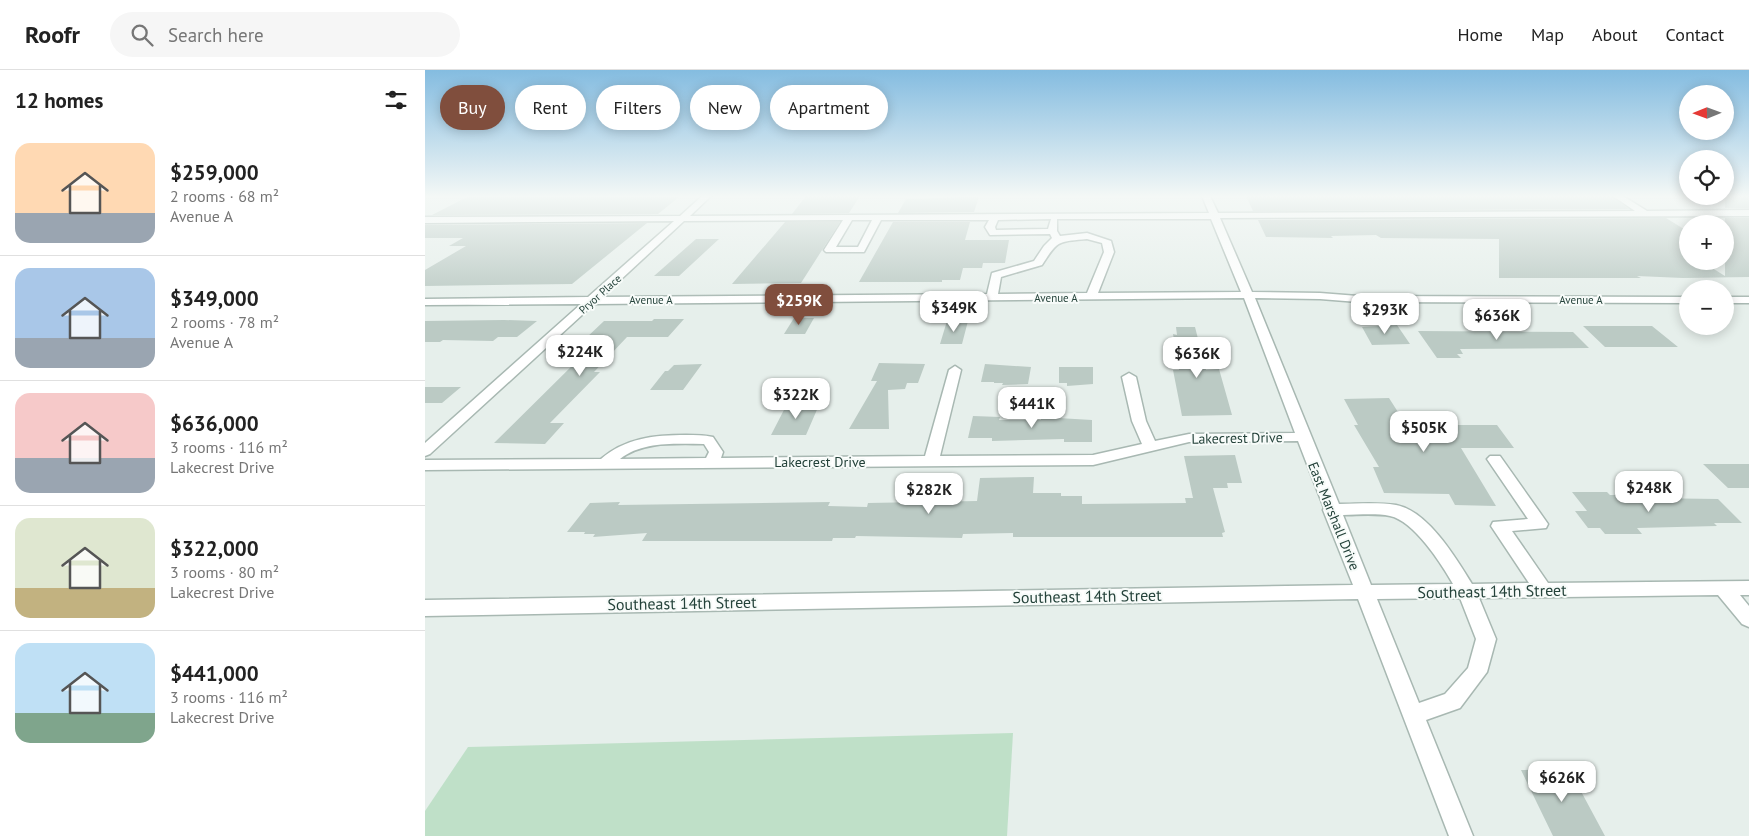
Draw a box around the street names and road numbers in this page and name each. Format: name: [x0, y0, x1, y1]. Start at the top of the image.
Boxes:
street label: Pryor Place: [576, 271, 624, 317]
street label: Avenue A: [1034, 291, 1078, 305]
street label: Avenue A: [629, 293, 673, 307]
street label: Avenue A: [1559, 293, 1603, 307]
street label: Lakecrest Drive: [1191, 428, 1283, 448]
street label: Lakecrest Drive: [774, 453, 866, 471]
street label: East Marshall Drive: [1304, 459, 1364, 573]
street label: Southeast 14th Street: [1417, 580, 1567, 602]
street label: Southeast 14th Street: [1012, 585, 1162, 607]
street label: Southeast 14th Street: [607, 592, 757, 614]

